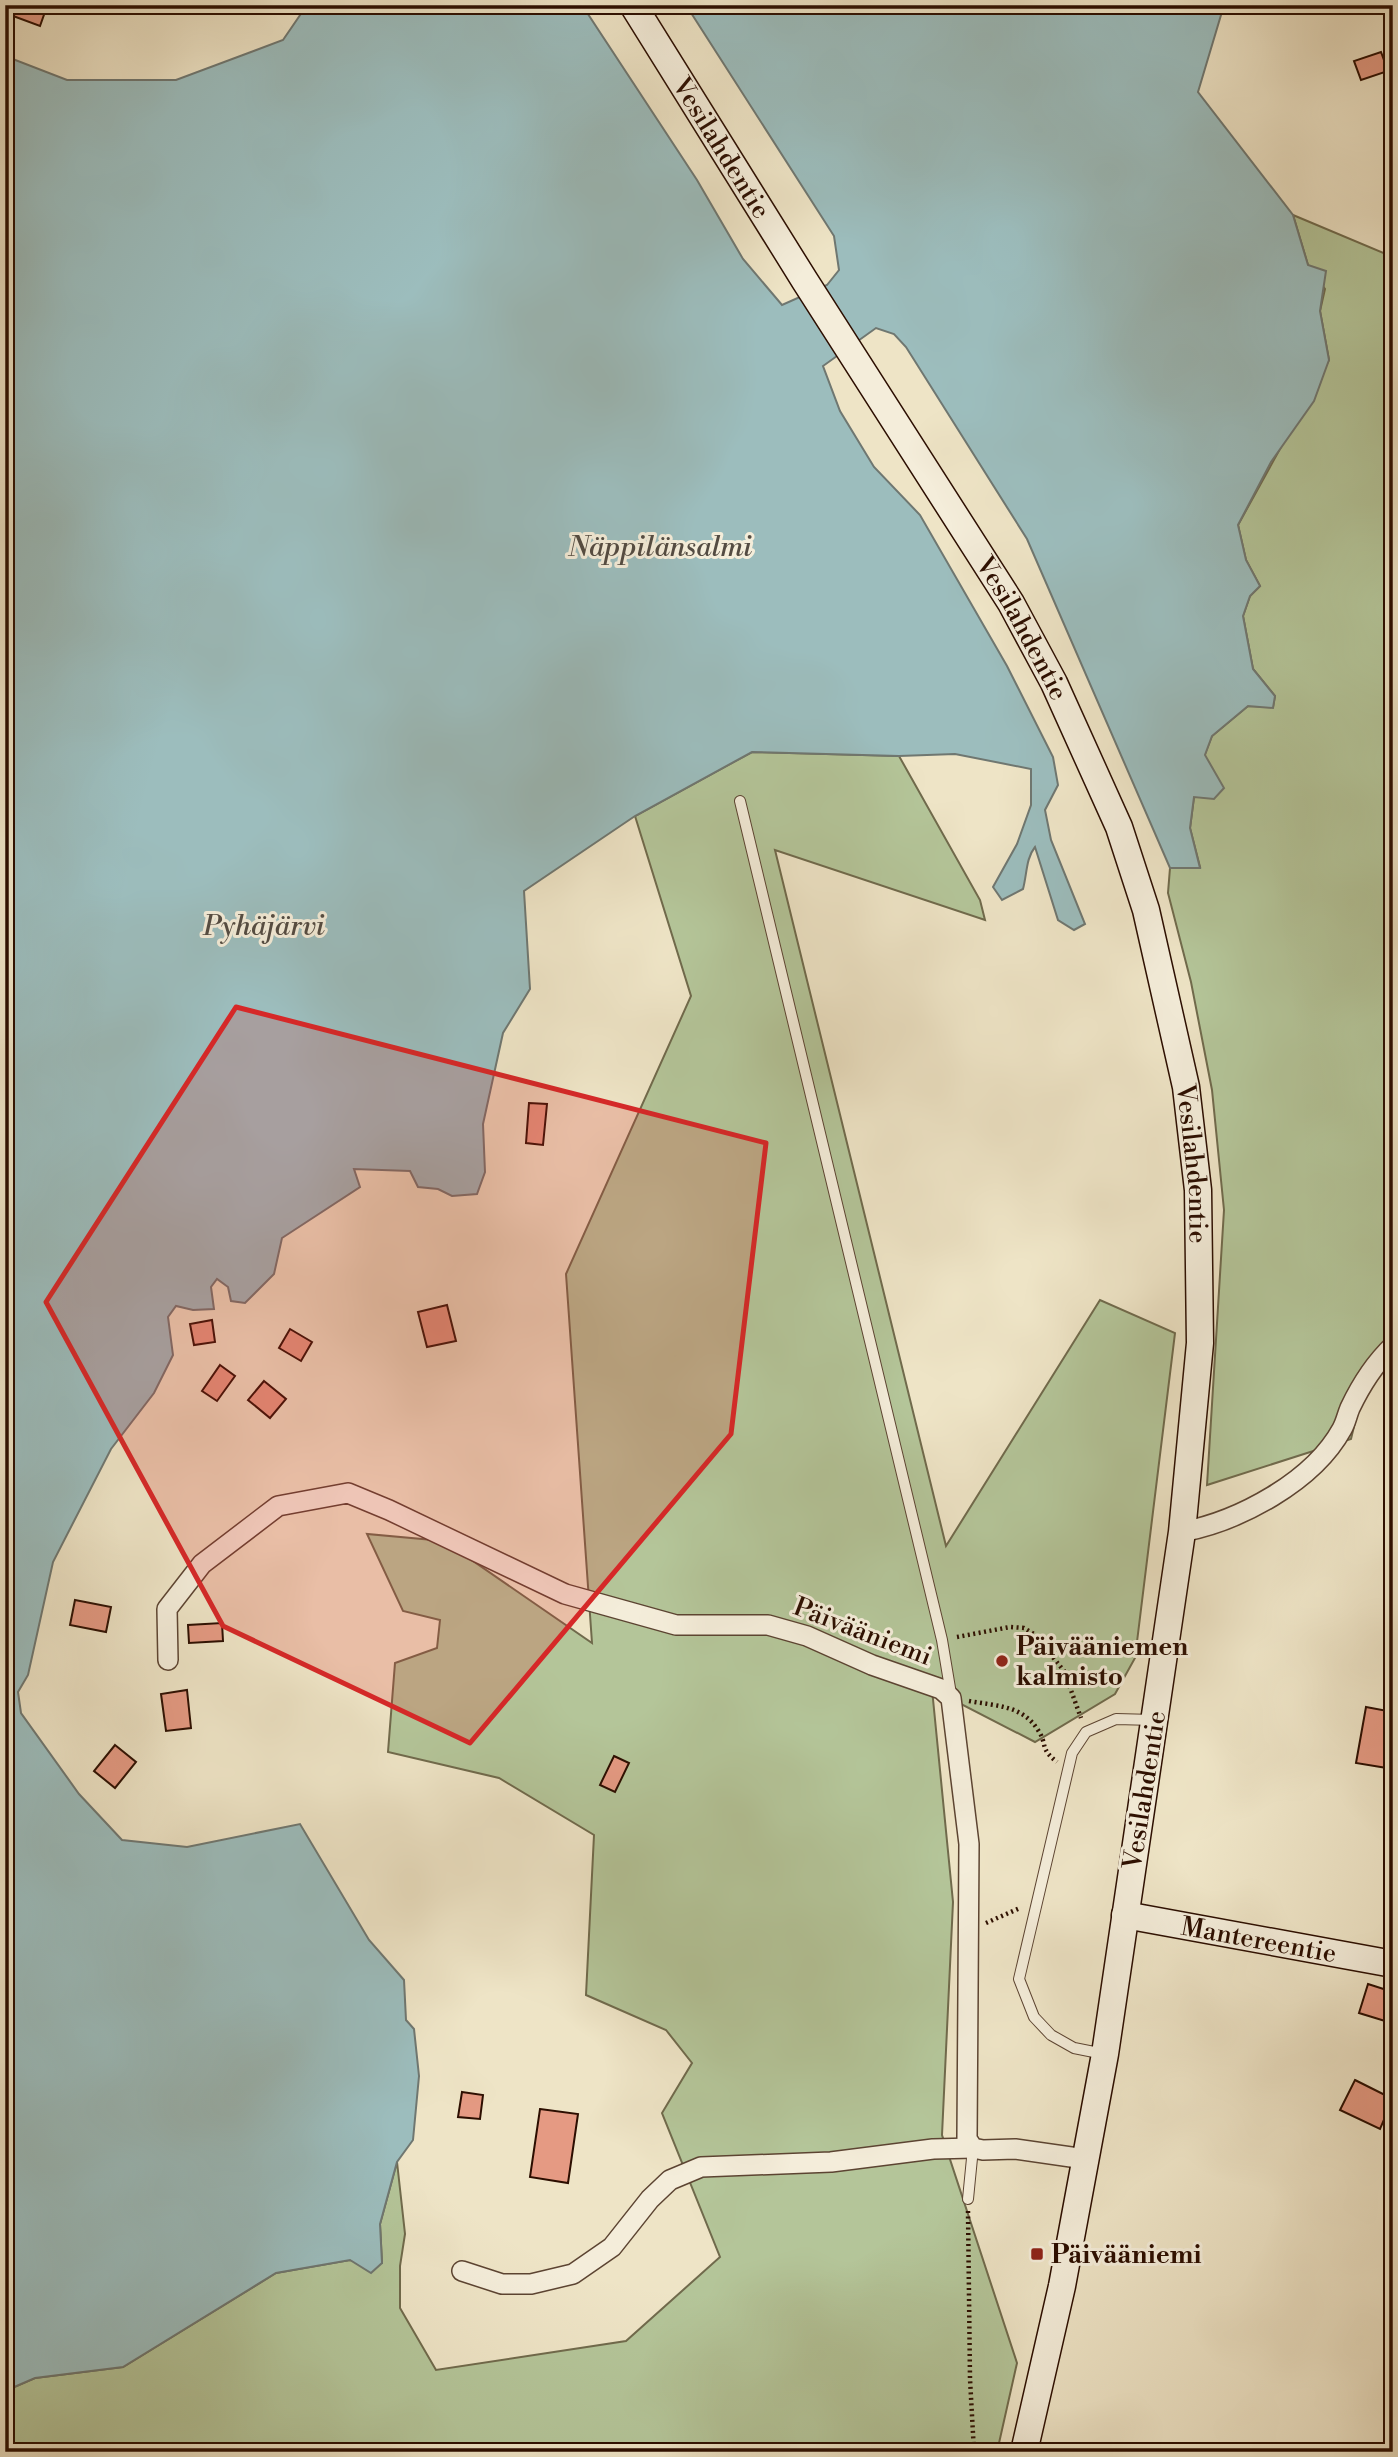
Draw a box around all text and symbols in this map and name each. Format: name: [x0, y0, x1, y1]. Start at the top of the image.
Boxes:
street label: Vesilahdentie: [665, 71, 777, 225]
water label: Näppilänsalmi: [567, 530, 752, 565]
street label: Vesilahdentie: [968, 550, 1075, 705]
water label: Pyhäjärvi: [202, 909, 325, 944]
street label: Vesilahdentie: [1169, 1081, 1214, 1244]
street label: Päivääniemi: [789, 1591, 936, 1673]
place label: Päivääniemen kalmisto: [1016, 1631, 1188, 1693]
marker: Päivääniemen kalmisto: [994, 1653, 1010, 1669]
street label: Vesilahdentie: [1117, 1709, 1173, 1873]
street label: Mantereentie: [1178, 1911, 1339, 1970]
place label: Päivääniemi: [1051, 2239, 1202, 2271]
marker: Päivääniemi: [1029, 2246, 1045, 2262]

